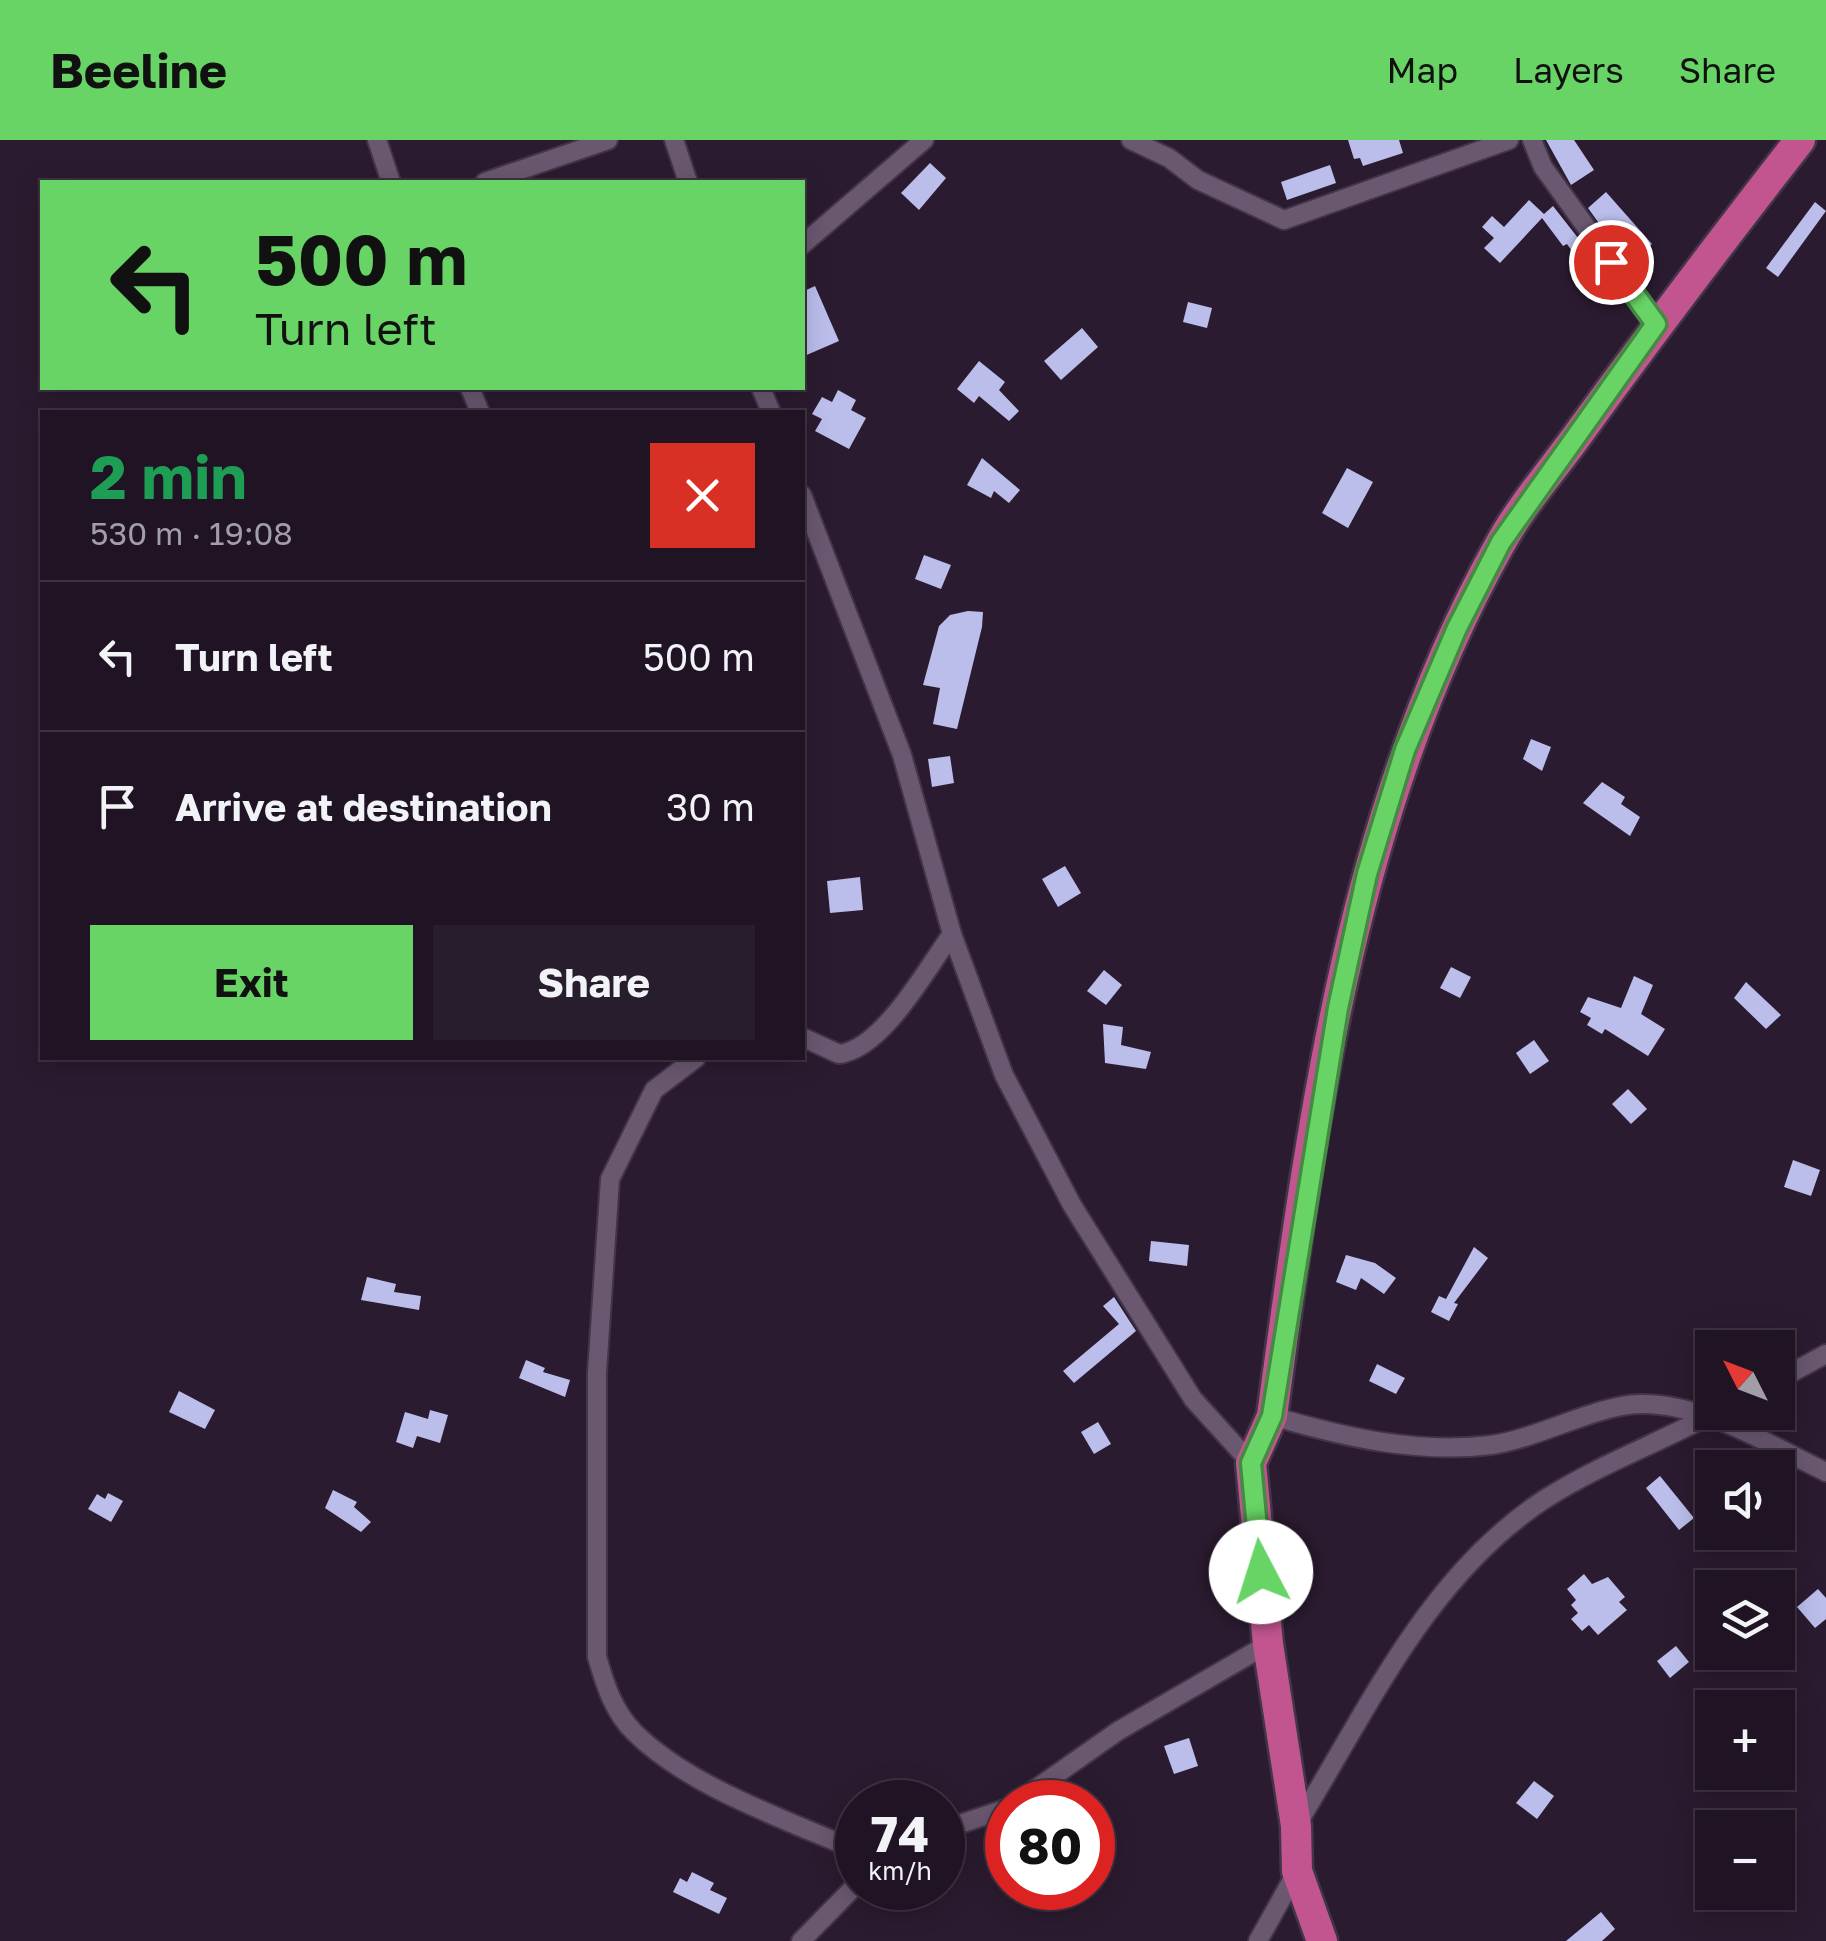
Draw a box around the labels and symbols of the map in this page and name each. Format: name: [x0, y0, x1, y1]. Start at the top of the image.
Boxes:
pin: [1569, 220, 1654, 305]
north arrow: [1695, 1330, 1795, 1430]
position arrow: [1209, 1520, 1313, 1624]
speed limit sign: 80: [985, 1780, 1115, 1910]

